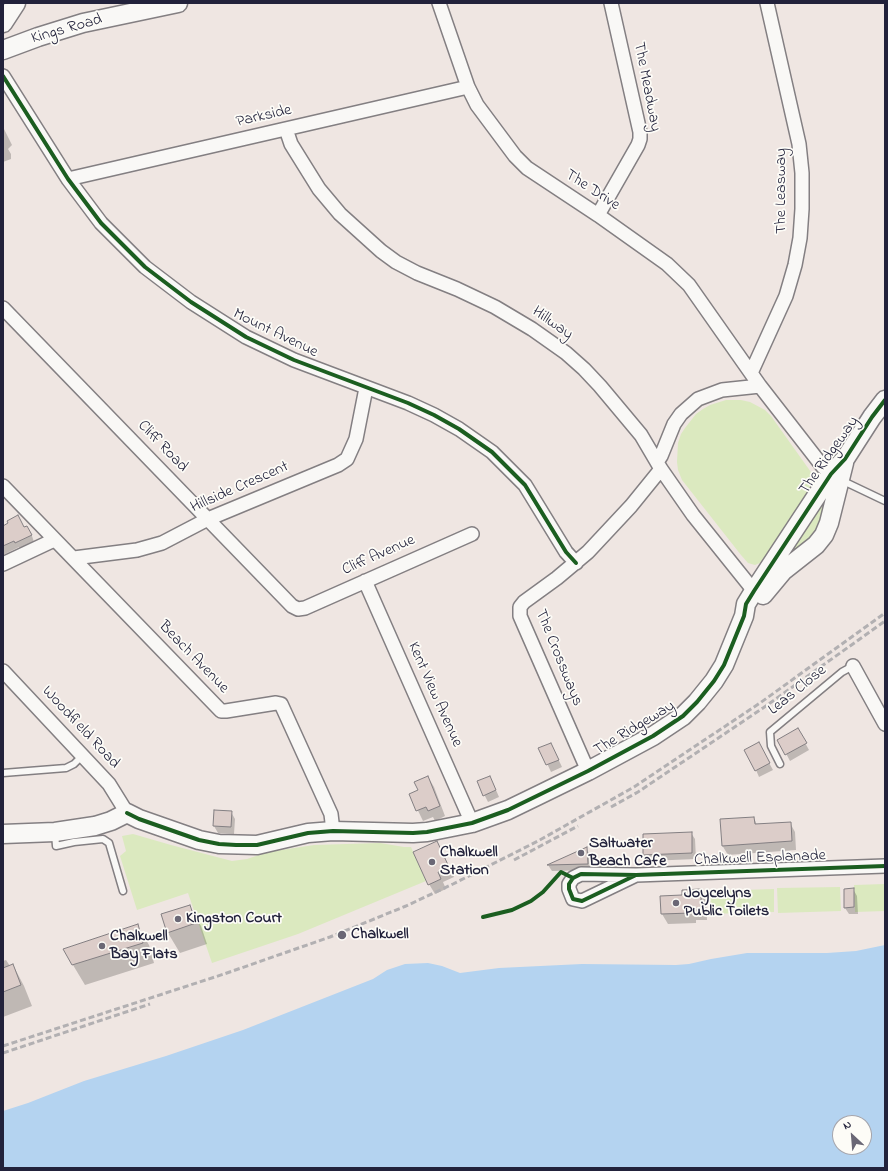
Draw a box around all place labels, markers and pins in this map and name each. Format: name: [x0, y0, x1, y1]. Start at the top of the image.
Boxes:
place label: Saltwater Beach Cafe: [589, 834, 666, 872]
place label: Chalkwell Station: [440, 843, 498, 881]
marker: Saltwater Beach Cafe: [576, 848, 586, 858]
marker: Chalkwell Station: [427, 857, 437, 867]
place label: Joycelyns Public Toilets: [684, 884, 769, 922]
marker: Joycelyns Public Toilets: [671, 898, 681, 908]
place label: Kingston Court: [186, 909, 282, 929]
marker: Kingston Court: [173, 914, 183, 924]
place label: Chalkwell: [351, 925, 409, 945]
place label: Chalkwell Bay Flats: [110, 927, 178, 965]
marker: Chalkwell: [336, 929, 348, 941]
marker: Chalkwell Bay Flats: [97, 941, 107, 951]

